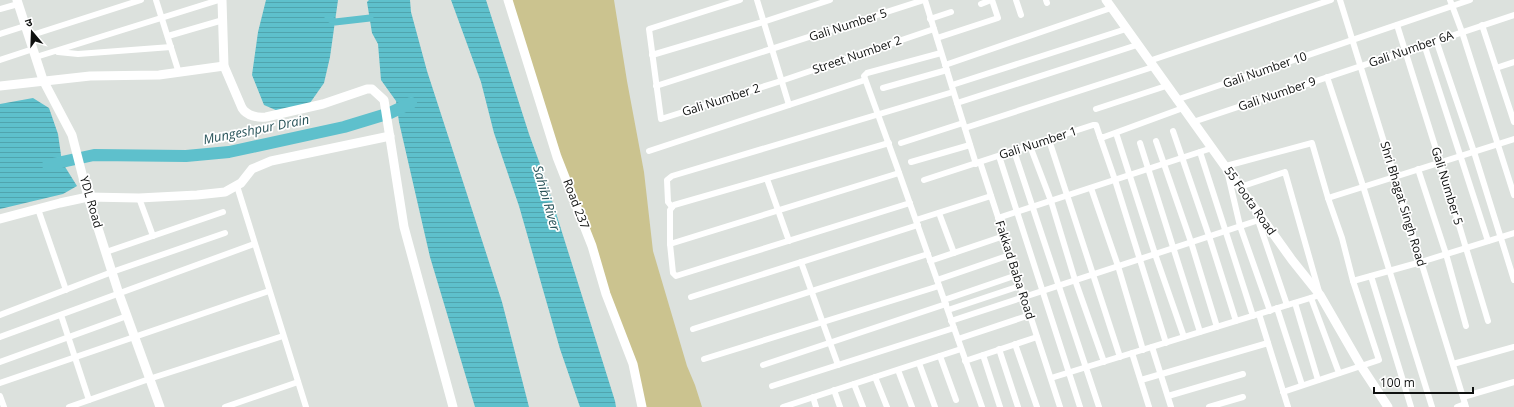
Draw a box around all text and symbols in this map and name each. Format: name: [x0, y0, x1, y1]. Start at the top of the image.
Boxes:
street label: Gali Number 5: [807, 4, 889, 45]
north arrow: [12, 12, 52, 52]
text: उ: [23, 14, 35, 30]
street label: Gali Number 6A: [1366, 26, 1456, 71]
street label: Street Number 2: [810, 31, 904, 78]
street label: Gali Number 10: [1221, 47, 1309, 92]
street label: Gali Number 9: [1236, 72, 1318, 115]
street label: Gali Number 2: [680, 79, 762, 120]
water label: Mungeshpur Drain: [201, 110, 311, 148]
street label: Gali Number 1: [997, 122, 1079, 163]
street label: Shri Bhagat Singh Road: [1376, 139, 1431, 268]
street label: Gali Number 5: [1428, 145, 1467, 227]
water label: Sahibi River: [529, 163, 565, 234]
street label: 55 Foota Road: [1220, 163, 1280, 238]
street label: YDL Road: [76, 174, 107, 230]
street label: Road 237: [559, 176, 594, 231]
street label: Fakkad Baba Road: [992, 218, 1039, 321]
scale bar: [1374, 369, 1473, 395]
text: 100 m: [1380, 374, 1415, 391]

